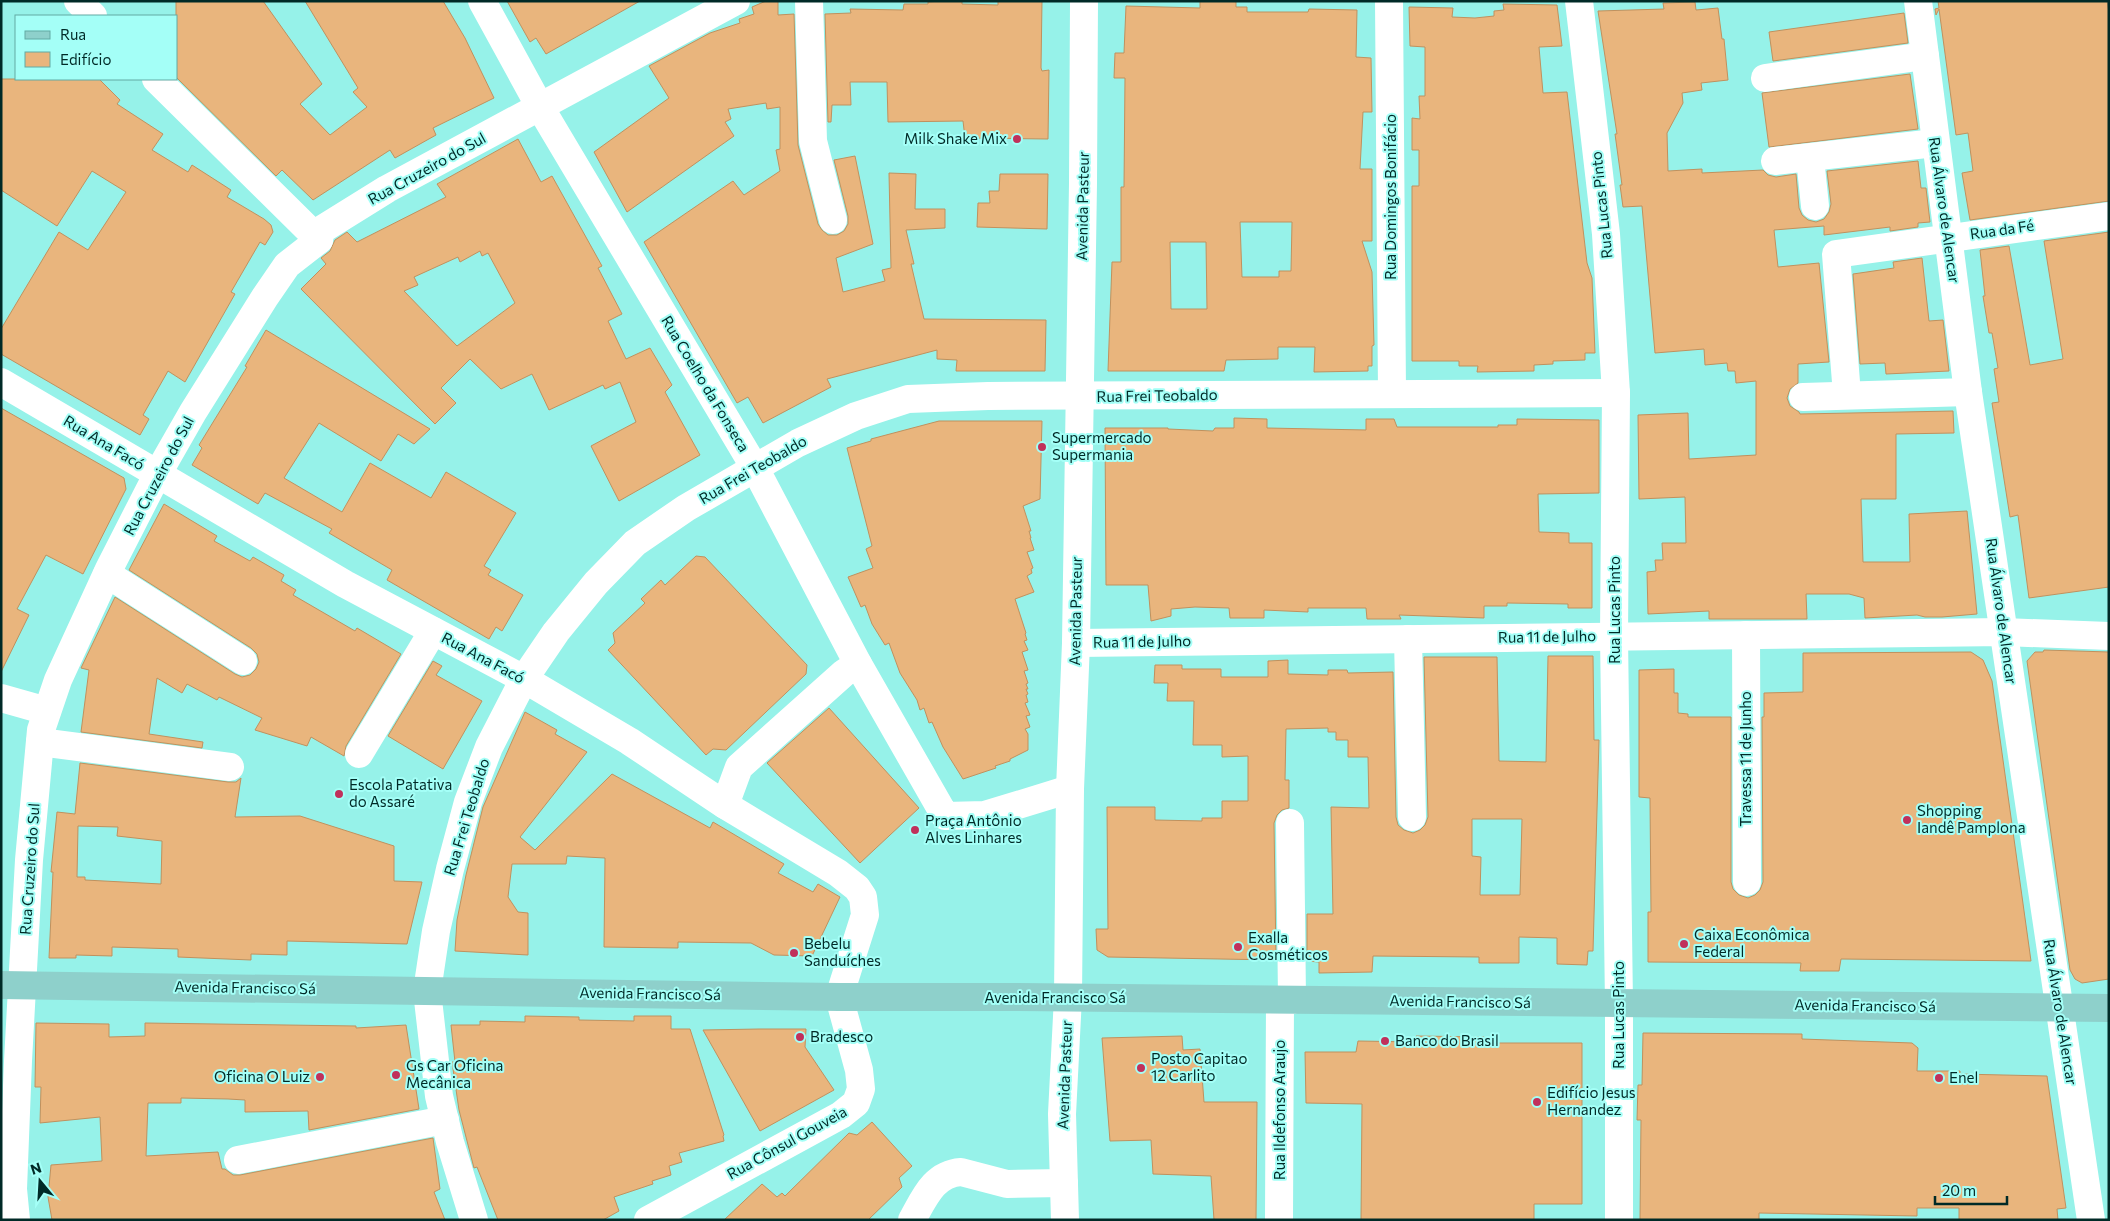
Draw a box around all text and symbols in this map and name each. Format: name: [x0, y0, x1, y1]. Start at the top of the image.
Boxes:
legend: [15, 15, 178, 80]
text: Rua: [60, 25, 86, 43]
text: Edifício: [60, 50, 111, 68]
street label: Rua Domingos Bonifácio: [1381, 114, 1399, 280]
street label: Rua Cruzeiro do Sul: [364, 128, 489, 208]
place label: Milk Shake Mix: [904, 129, 1007, 147]
marker: Milk Shake Mix: [1011, 133, 1023, 145]
street label: Rua Álvaro de Alencar: [1926, 135, 1965, 284]
street label: Rua Lucas Pinto: [1586, 150, 1616, 260]
street label: Avenida Pasteur: [1072, 151, 1092, 261]
street label: Rua da Fé: [1969, 216, 2035, 242]
street label: Rua Coelho da Fonseca: [658, 312, 754, 455]
street label: Rua Frei Teobaldo: [1096, 385, 1218, 405]
street label: Rua Ana Facó: [61, 411, 148, 473]
street label: Rua Cruzeiro do Sul: [119, 413, 197, 538]
place label: Supermercado Supermania: [1052, 428, 1152, 463]
street label: Rua Frei Teobaldo: [695, 431, 810, 507]
marker: Supermercado Supermania: [1036, 441, 1048, 453]
street label: Rua Álvaro de Alencar: [1983, 536, 2022, 685]
street label: Avenida Pasteur: [1065, 556, 1085, 666]
street label: Rua Lucas Pinto: [1605, 556, 1623, 664]
street label: Rua 11 de Julho: [1498, 626, 1596, 646]
street label: Rua Ana Facó: [439, 628, 528, 686]
street label: Rua 11 de Julho: [1093, 631, 1191, 651]
street label: Travessa 11 de Junho: [1736, 691, 1754, 827]
street label: Rua Frei Teobaldo: [440, 756, 492, 877]
place label: Escola Patativa do Assaré: [349, 775, 452, 810]
marker: Escola Patativa do Assaré: [333, 788, 345, 800]
place label: Shopping Iandê Pamplona: [1917, 801, 2026, 836]
street label: Rua Cruzeiro do Sul: [15, 802, 43, 935]
place label: Praça Antônio Alves Linhares: [925, 811, 1022, 846]
marker: Shopping Iandê Pamplona: [1901, 814, 1913, 826]
marker: Praça Antônio Alves Linhares: [909, 824, 921, 836]
place label: Caixa Econômica Federal: [1694, 925, 1810, 960]
place label: Exalla Cosméticos: [1248, 928, 1328, 963]
place label: Bebelu Sanduíches: [804, 934, 881, 969]
street label: Rua Álvaro de Alencar: [2041, 937, 2082, 1086]
marker: Caixa Econômica Federal: [1678, 938, 1690, 950]
marker: Exalla Cosméticos: [1232, 941, 1244, 953]
marker: Bebelu Sanduíches: [788, 947, 800, 959]
street label: Rua Lucas Pinto: [1609, 961, 1627, 1069]
street label: Avenida Francisco Sá: [174, 977, 316, 997]
street label: Avenida Francisco Sá: [579, 983, 721, 1003]
street label: Avenida Francisco Sá: [984, 988, 1126, 1006]
street label: Avenida Francisco Sá: [1389, 991, 1531, 1011]
street label: Avenida Francisco Sá: [1794, 995, 1936, 1015]
street label: Avenida Pasteur: [1053, 1020, 1075, 1130]
place label: Bradesco: [810, 1027, 873, 1045]
marker: Bradesco: [794, 1031, 806, 1043]
place label: Banco do Brasil: [1395, 1031, 1499, 1049]
marker: Banco do Brasil: [1379, 1035, 1391, 1047]
street label: Rua Ildefonso Araujo: [1270, 1040, 1288, 1180]
place label: Posto Capitao 12 Carlito: [1151, 1049, 1247, 1084]
place label: Gs Car Oficina Mecânica: [406, 1056, 503, 1091]
marker: Posto Capitao 12 Carlito: [1135, 1062, 1147, 1074]
place label: Oficina O Luiz: [214, 1067, 310, 1085]
place label: Enel: [1949, 1068, 1978, 1086]
marker: Gs Car Oficina Mecânica: [390, 1069, 402, 1081]
marker: Oficina O Luiz: [314, 1071, 326, 1083]
marker: Enel: [1933, 1072, 1945, 1084]
place label: Edifício Jesus Hernandez: [1547, 1083, 1636, 1118]
marker: Edifício Jesus Hernandez: [1531, 1096, 1543, 1108]
street label: Rua Cônsul Gouveia: [723, 1102, 850, 1183]
north arrow: [15, 1156, 65, 1206]
text: N: [28, 1158, 43, 1178]
scale bar: [1935, 1174, 2008, 1206]
text: 20 m: [1942, 1181, 1976, 1199]

